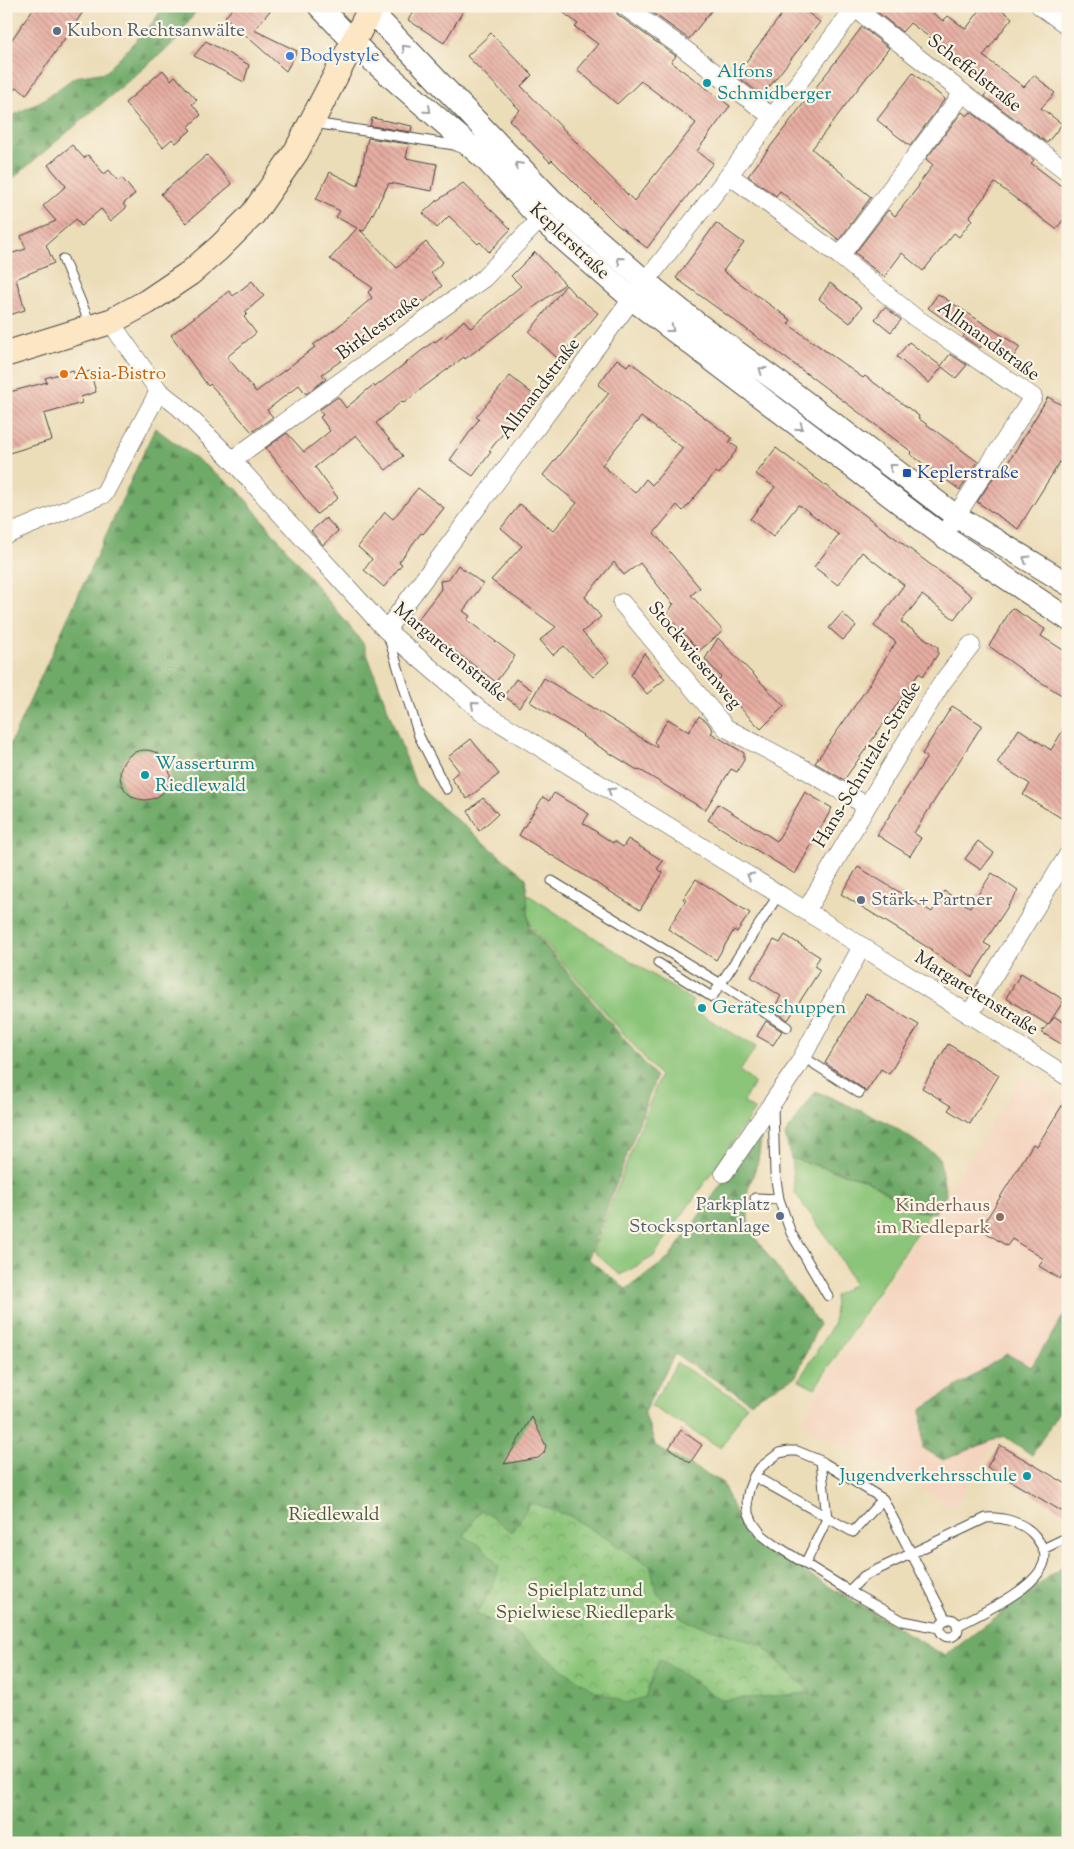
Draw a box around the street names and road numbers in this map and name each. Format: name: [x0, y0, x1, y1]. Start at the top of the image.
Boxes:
street label: Scheffelstraße: [921, 28, 1027, 120]
street label: Keplerstraße: [523, 197, 616, 287]
street label: Birklestraße: [332, 288, 426, 368]
street label: Allmandstraße: [931, 296, 1045, 389]
street label: Allmandstraße: [493, 332, 587, 445]
street label: Stockwiesenweg: [641, 596, 747, 716]
street label: Margaretenstraße: [387, 597, 513, 709]
street label: Hans-Schnitzler-Straße: [807, 676, 929, 853]
street label: Margaretenstraße: [909, 945, 1043, 1043]

